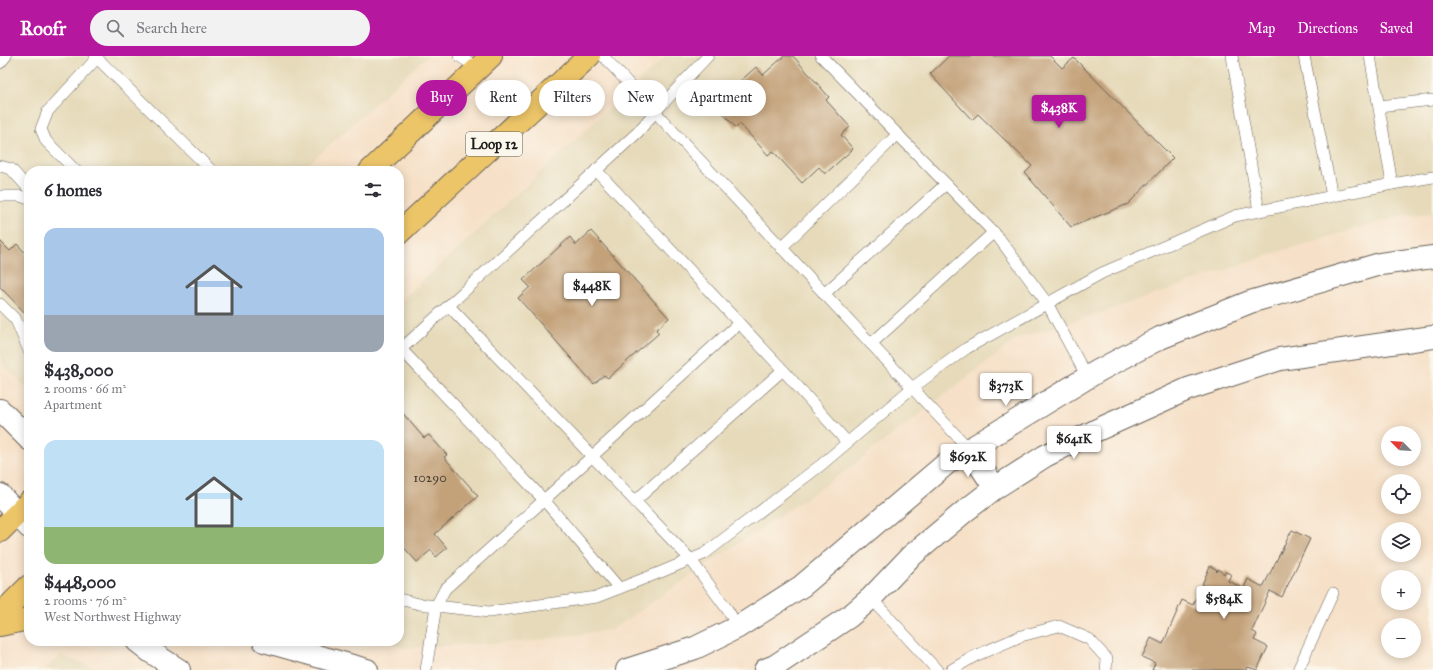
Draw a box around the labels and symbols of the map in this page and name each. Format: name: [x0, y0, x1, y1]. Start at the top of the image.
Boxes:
pin: $438K: [1031, 95, 1087, 129]
road number: Loop 12: [466, 132, 522, 156]
pin: $448K: [564, 273, 620, 307]
pin: $373K: [978, 373, 1034, 407]
pin: $641K: [1046, 426, 1102, 460]
north arrow: [1381, 426, 1421, 466]
pin: $692K: [940, 444, 996, 478]
house number: 10290: [413, 470, 447, 486]
pin: $584K: [1196, 586, 1252, 620]

